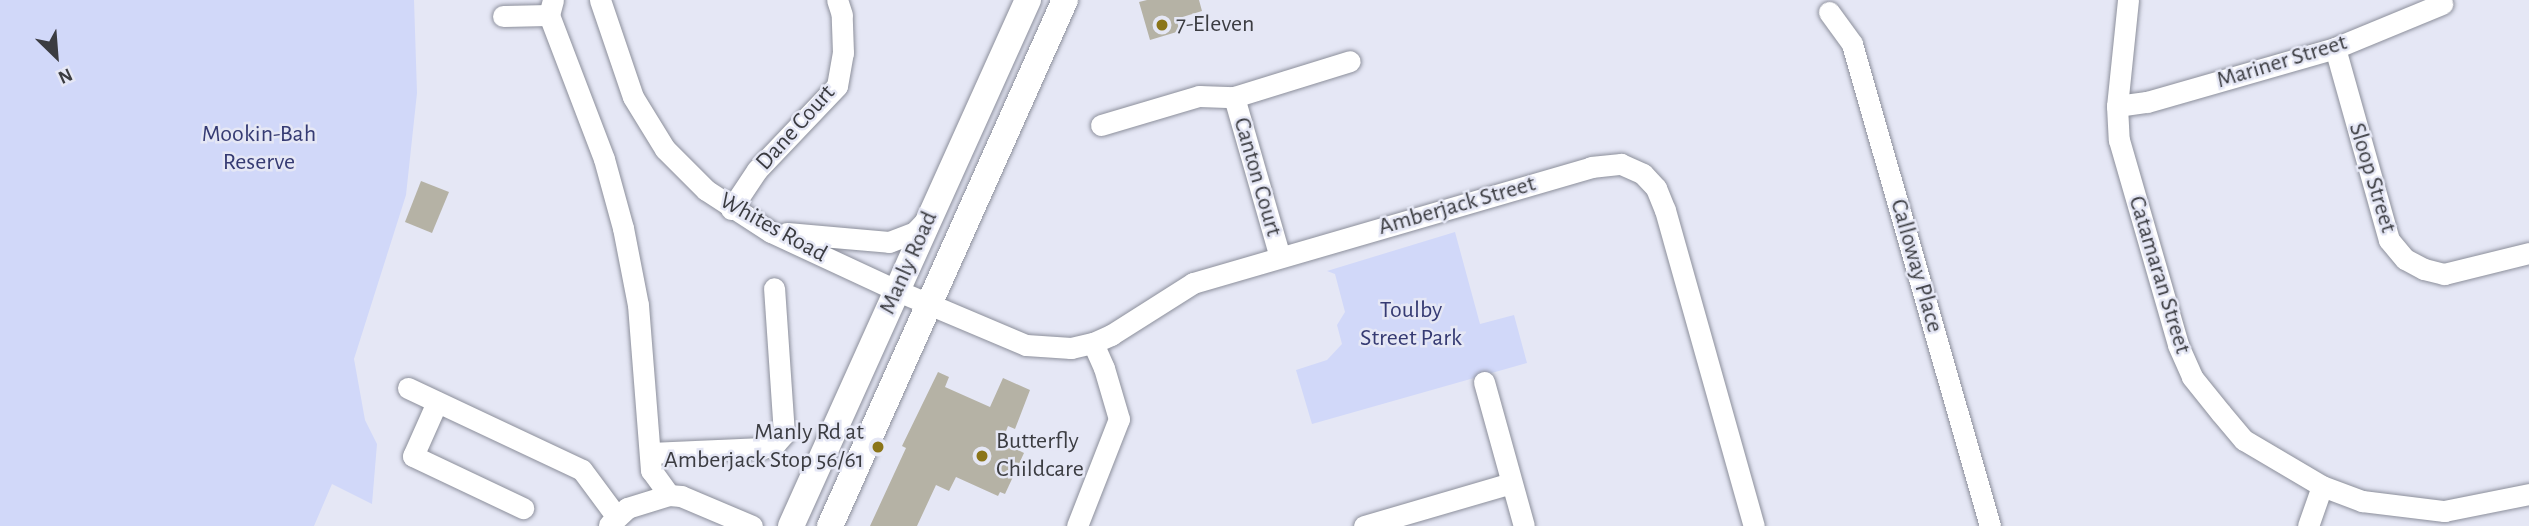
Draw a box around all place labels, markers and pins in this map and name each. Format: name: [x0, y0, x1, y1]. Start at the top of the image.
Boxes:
place label: 7-Eleven: [1176, 11, 1254, 39]
marker: 7-Eleven: [1154, 17, 1170, 33]
place label: Manly Rd at Amberjack Stop 56/61: [664, 419, 864, 475]
place label: Butterfly Childcare: [996, 428, 1084, 484]
marker: Manly Rd at Amberjack Stop 56/61: [870, 439, 886, 455]
marker: Butterfly Childcare: [974, 448, 990, 464]

